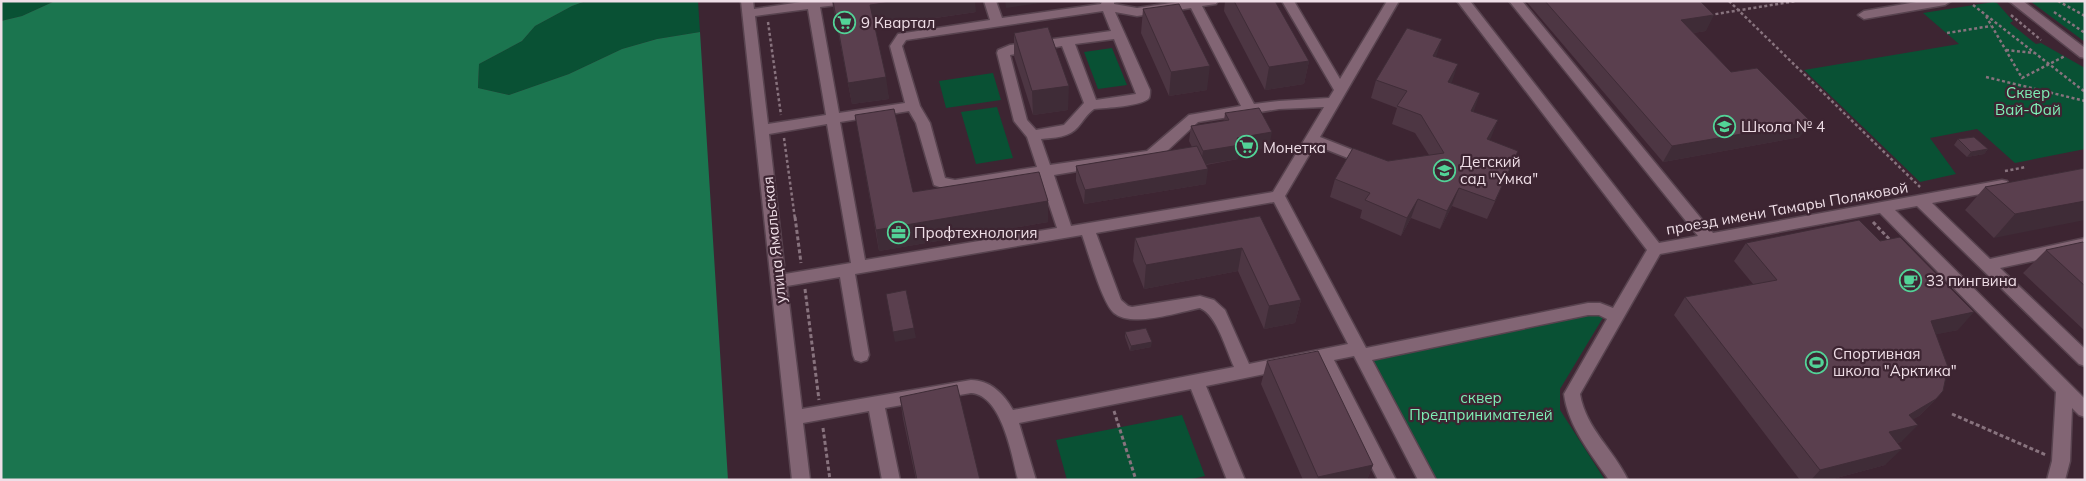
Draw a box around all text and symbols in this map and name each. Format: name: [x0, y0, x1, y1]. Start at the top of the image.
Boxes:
supermarket icon: 9 Квартал: [833, 10, 857, 34]
place label: 9 Квартал: [861, 13, 935, 32]
park label: Сквер Вай-Фай: [1995, 83, 2061, 119]
school or university icon: Школа № 4: [1713, 114, 1737, 138]
place label: Школа № 4: [1741, 117, 1825, 136]
supermarket icon: Монетка: [1235, 135, 1259, 159]
place label: Монетка: [1263, 138, 1326, 157]
place label: Детский сад "Умка": [1460, 152, 1538, 188]
school or university icon: Детский сад "Умка": [1432, 158, 1456, 182]
street label: улица Ямальская: [758, 176, 790, 304]
street label: проезд имени Тамары Поляковой: [1664, 177, 1910, 239]
office icon: Профтехнология: [886, 220, 910, 244]
place label: Профтехнология: [914, 223, 1038, 242]
cafe icon: 33 пингвина: [1898, 268, 1922, 292]
place label: 33 пингвина: [1926, 271, 2017, 290]
place label: Спортивная школа "Арктика": [1833, 344, 1957, 380]
sports icon: Спортивная школа "Арктика": [1805, 350, 1829, 374]
park label: сквер Предпринимателей: [1409, 388, 1553, 424]

